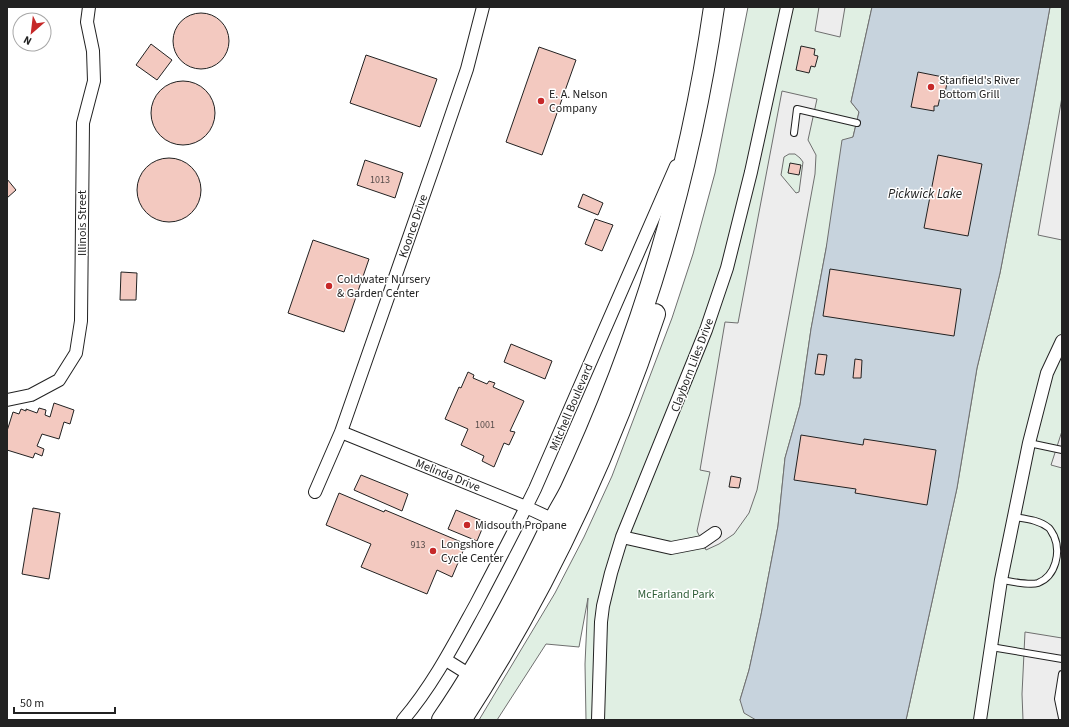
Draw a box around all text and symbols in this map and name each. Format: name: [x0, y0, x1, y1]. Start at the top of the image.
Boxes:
north arrow: [12, 12, 52, 52]
text: N: [21, 32, 34, 49]
place label: Stanfield's River Bottom Grill: [939, 72, 1020, 103]
marker: Stanfield's River Bottom Grill: [926, 82, 936, 92]
place label: E. A. Nelson Company: [549, 86, 608, 117]
marker: E. A. Nelson Company: [536, 96, 546, 106]
house number: 1013: [370, 173, 390, 187]
water label: Pickwick Lake: [888, 185, 962, 203]
street label: Illinois Street: [74, 190, 91, 256]
street label: Koonce Drive: [395, 192, 432, 260]
place label: Coldwater Nursery & Garden Center: [337, 271, 431, 302]
marker: Coldwater Nursery & Garden Center: [324, 281, 334, 291]
street label: Clayborn Liles Drive: [667, 316, 718, 414]
street label: Mitchell Boulevard: [545, 361, 598, 453]
house number: 1001: [475, 418, 495, 432]
street label: Melinda Drive: [413, 455, 483, 496]
place label: Midsouth Propane: [475, 517, 567, 534]
marker: Midsouth Propane: [462, 520, 472, 530]
place label: Longshore Cycle Center: [441, 536, 504, 567]
house number: 913: [411, 538, 425, 552]
marker: Longshore Cycle Center: [428, 546, 438, 556]
park label: McFarland Park: [637, 586, 715, 603]
scale bar: [14, 689, 115, 715]
text: 50 m: [20, 695, 44, 712]

